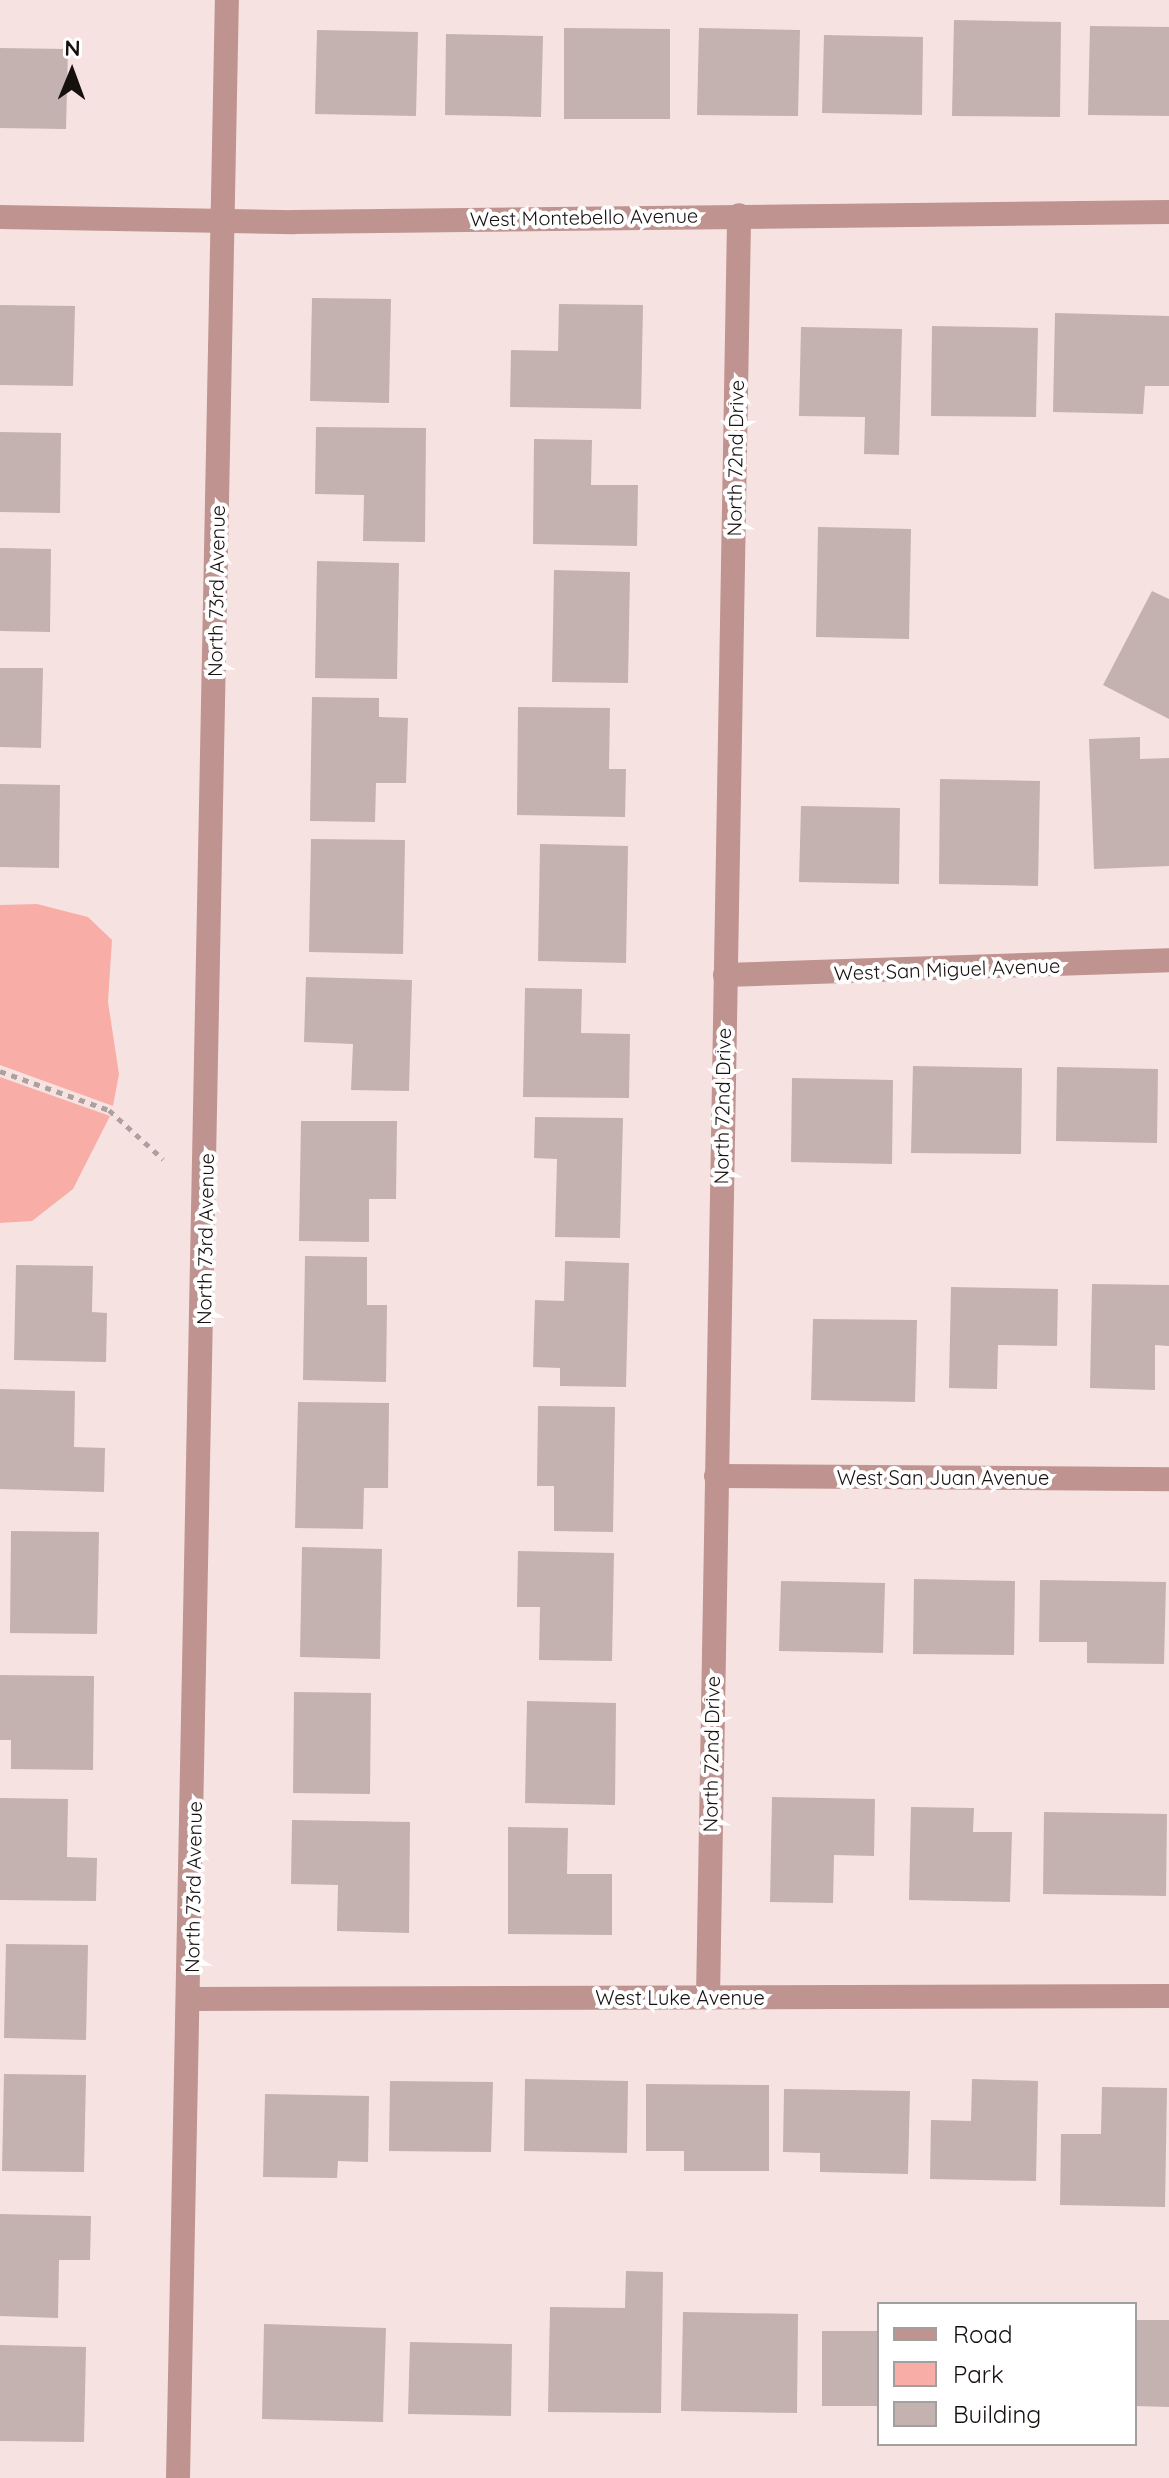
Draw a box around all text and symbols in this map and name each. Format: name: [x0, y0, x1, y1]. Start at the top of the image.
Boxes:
north arrow: [32, 32, 112, 112]
text: N: [64, 34, 81, 62]
street label: West Montebello Avenue: [470, 203, 698, 231]
street label: North 72nd Drive: [722, 380, 748, 536]
street label: North 73rd Avenue: [203, 505, 229, 677]
street label: West San Miguel Avenue: [833, 953, 1061, 985]
street label: North 72nd Drive: [709, 1028, 735, 1184]
street label: North 73rd Avenue: [192, 1153, 218, 1325]
street label: West San Juan Avenue: [837, 1465, 1049, 1489]
street label: North 72nd Drive: [698, 1676, 724, 1832]
street label: North 73rd Avenue: [180, 1801, 206, 1973]
street label: West Luke Avenue: [595, 1985, 765, 2009]
legend: [877, 2302, 1137, 2446]
text: Road: [953, 2319, 1013, 2349]
text: Park: [953, 2359, 1004, 2389]
text: Building: [953, 2399, 1041, 2429]

